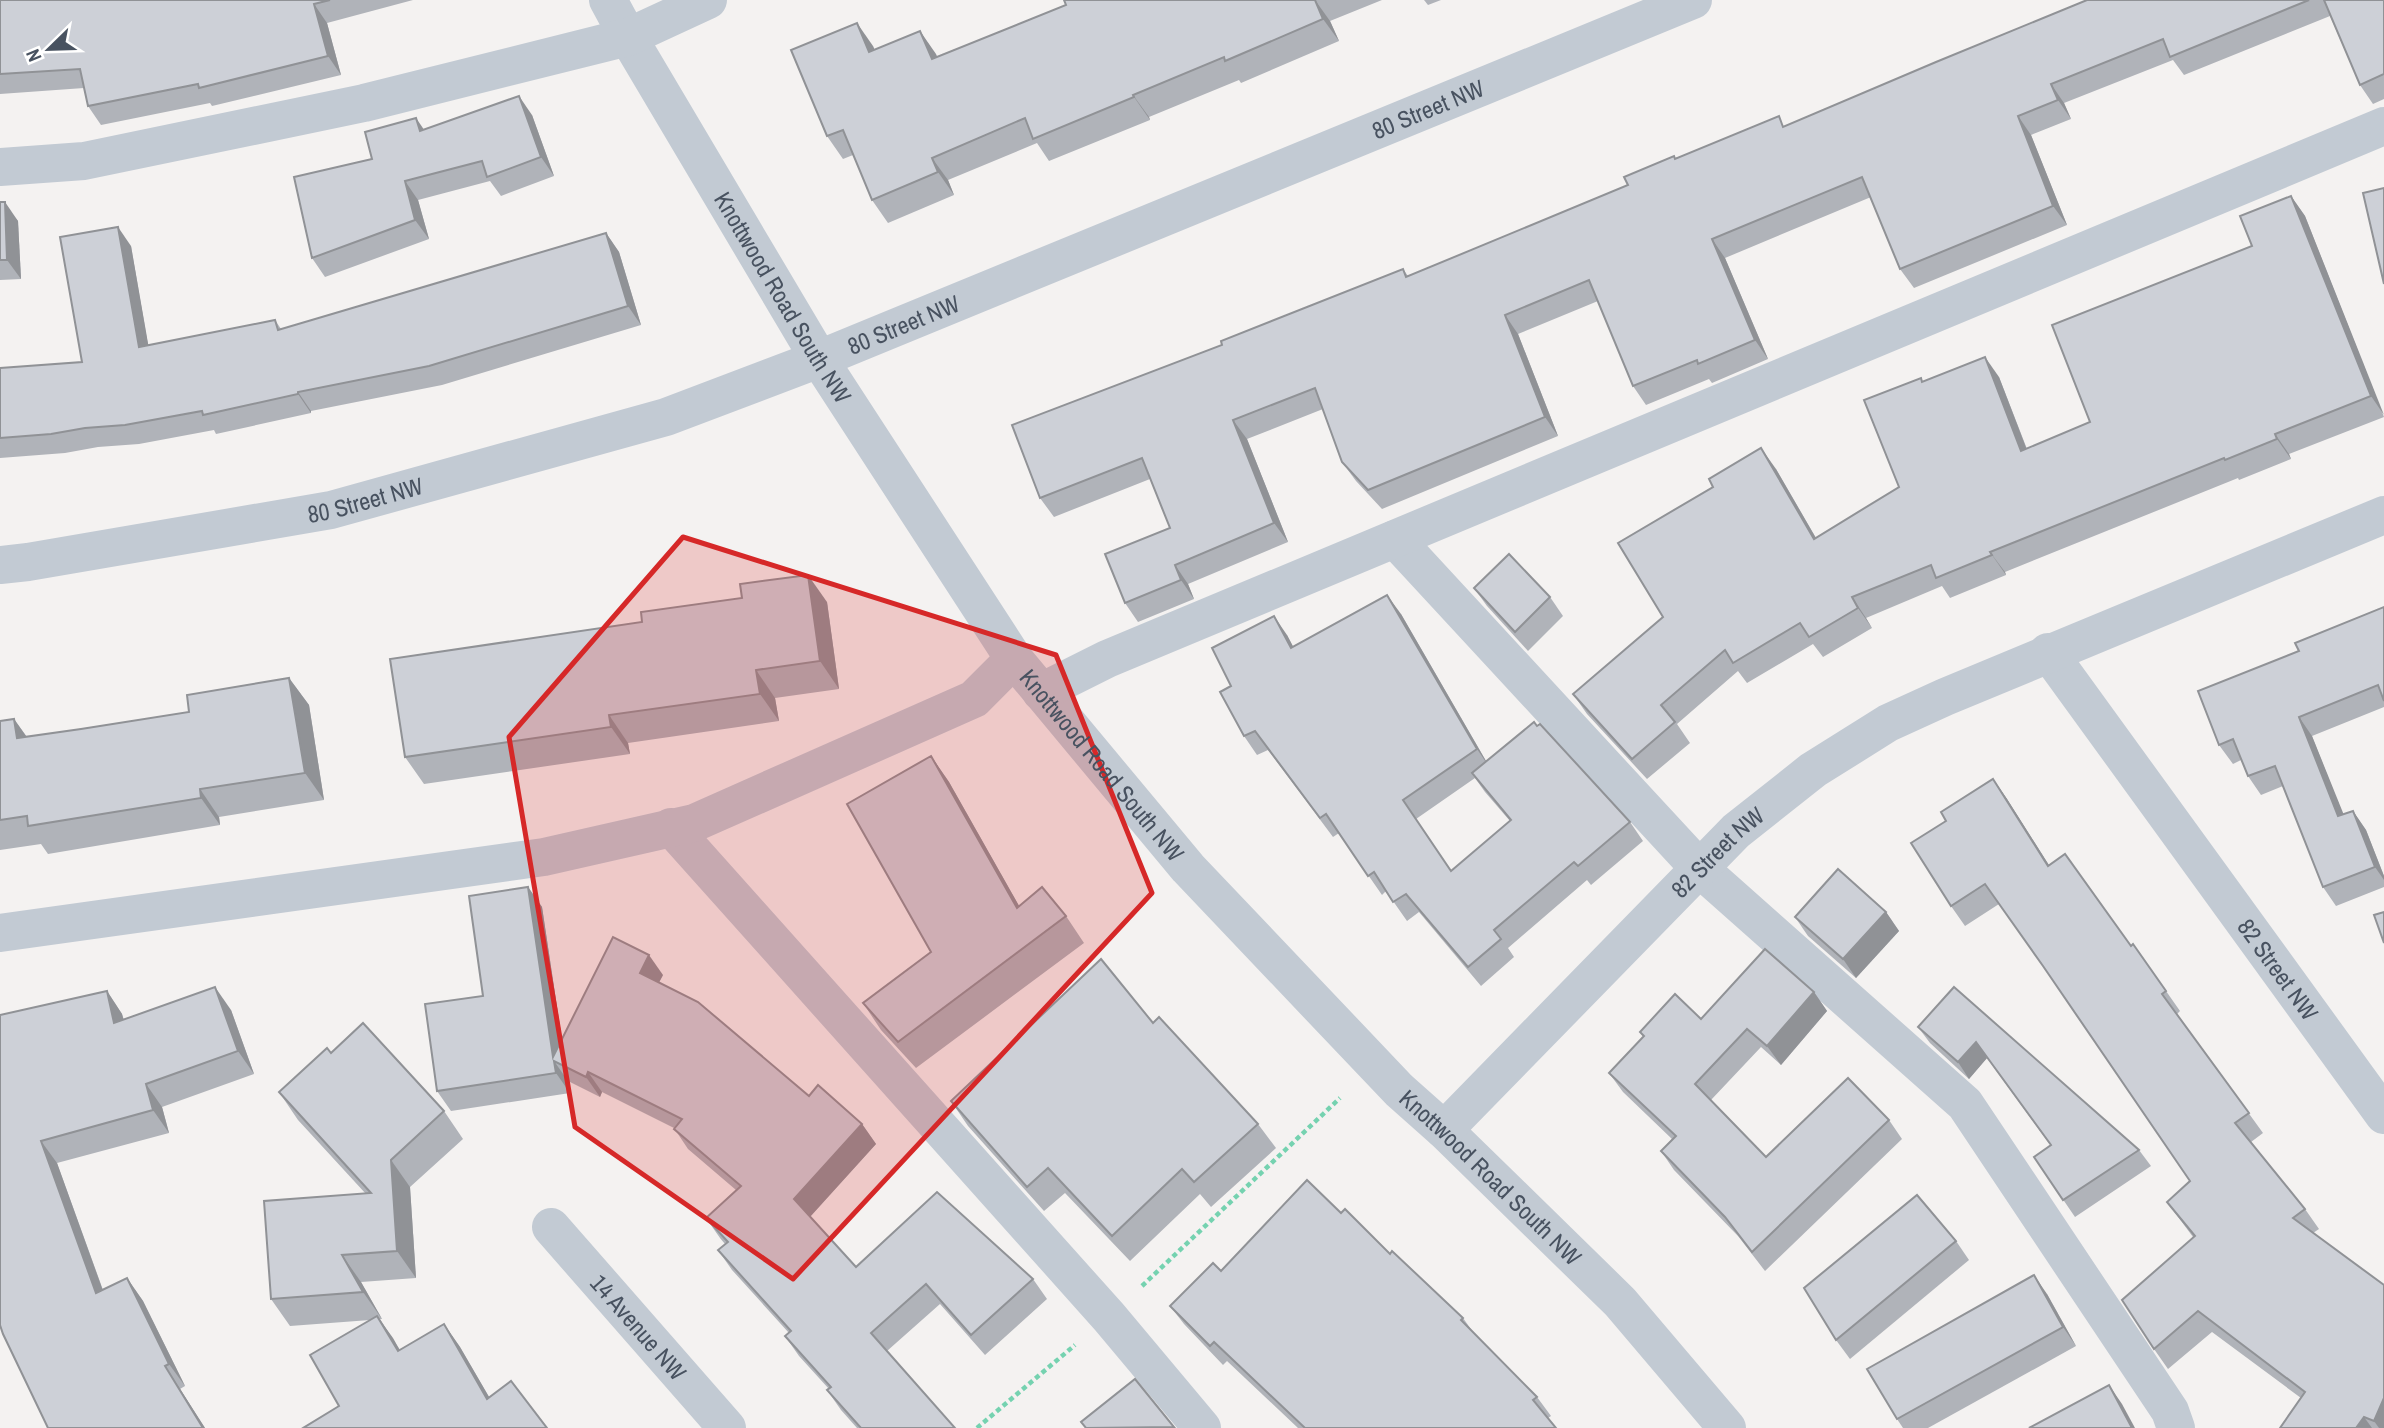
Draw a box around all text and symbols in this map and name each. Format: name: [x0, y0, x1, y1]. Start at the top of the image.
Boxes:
north arrow: [14, 14, 84, 84]
text: N: [19, 45, 48, 66]
street label: 80 Street NW: [1367, 72, 1489, 146]
street label: Knottwood Road South NW: [707, 186, 859, 409]
street label: 80 Street NW: [843, 287, 964, 362]
street label: 80 Street NW: [305, 469, 427, 530]
street label: Knottwood Road South NW: [1013, 662, 1192, 868]
street label: 82 Street NW: [1664, 799, 1771, 904]
street label: 82 Street NW: [2231, 912, 2326, 1027]
street label: Knottwood Road South NW: [1393, 1082, 1589, 1272]
street label: 14 Avenue NW: [583, 1267, 694, 1387]

